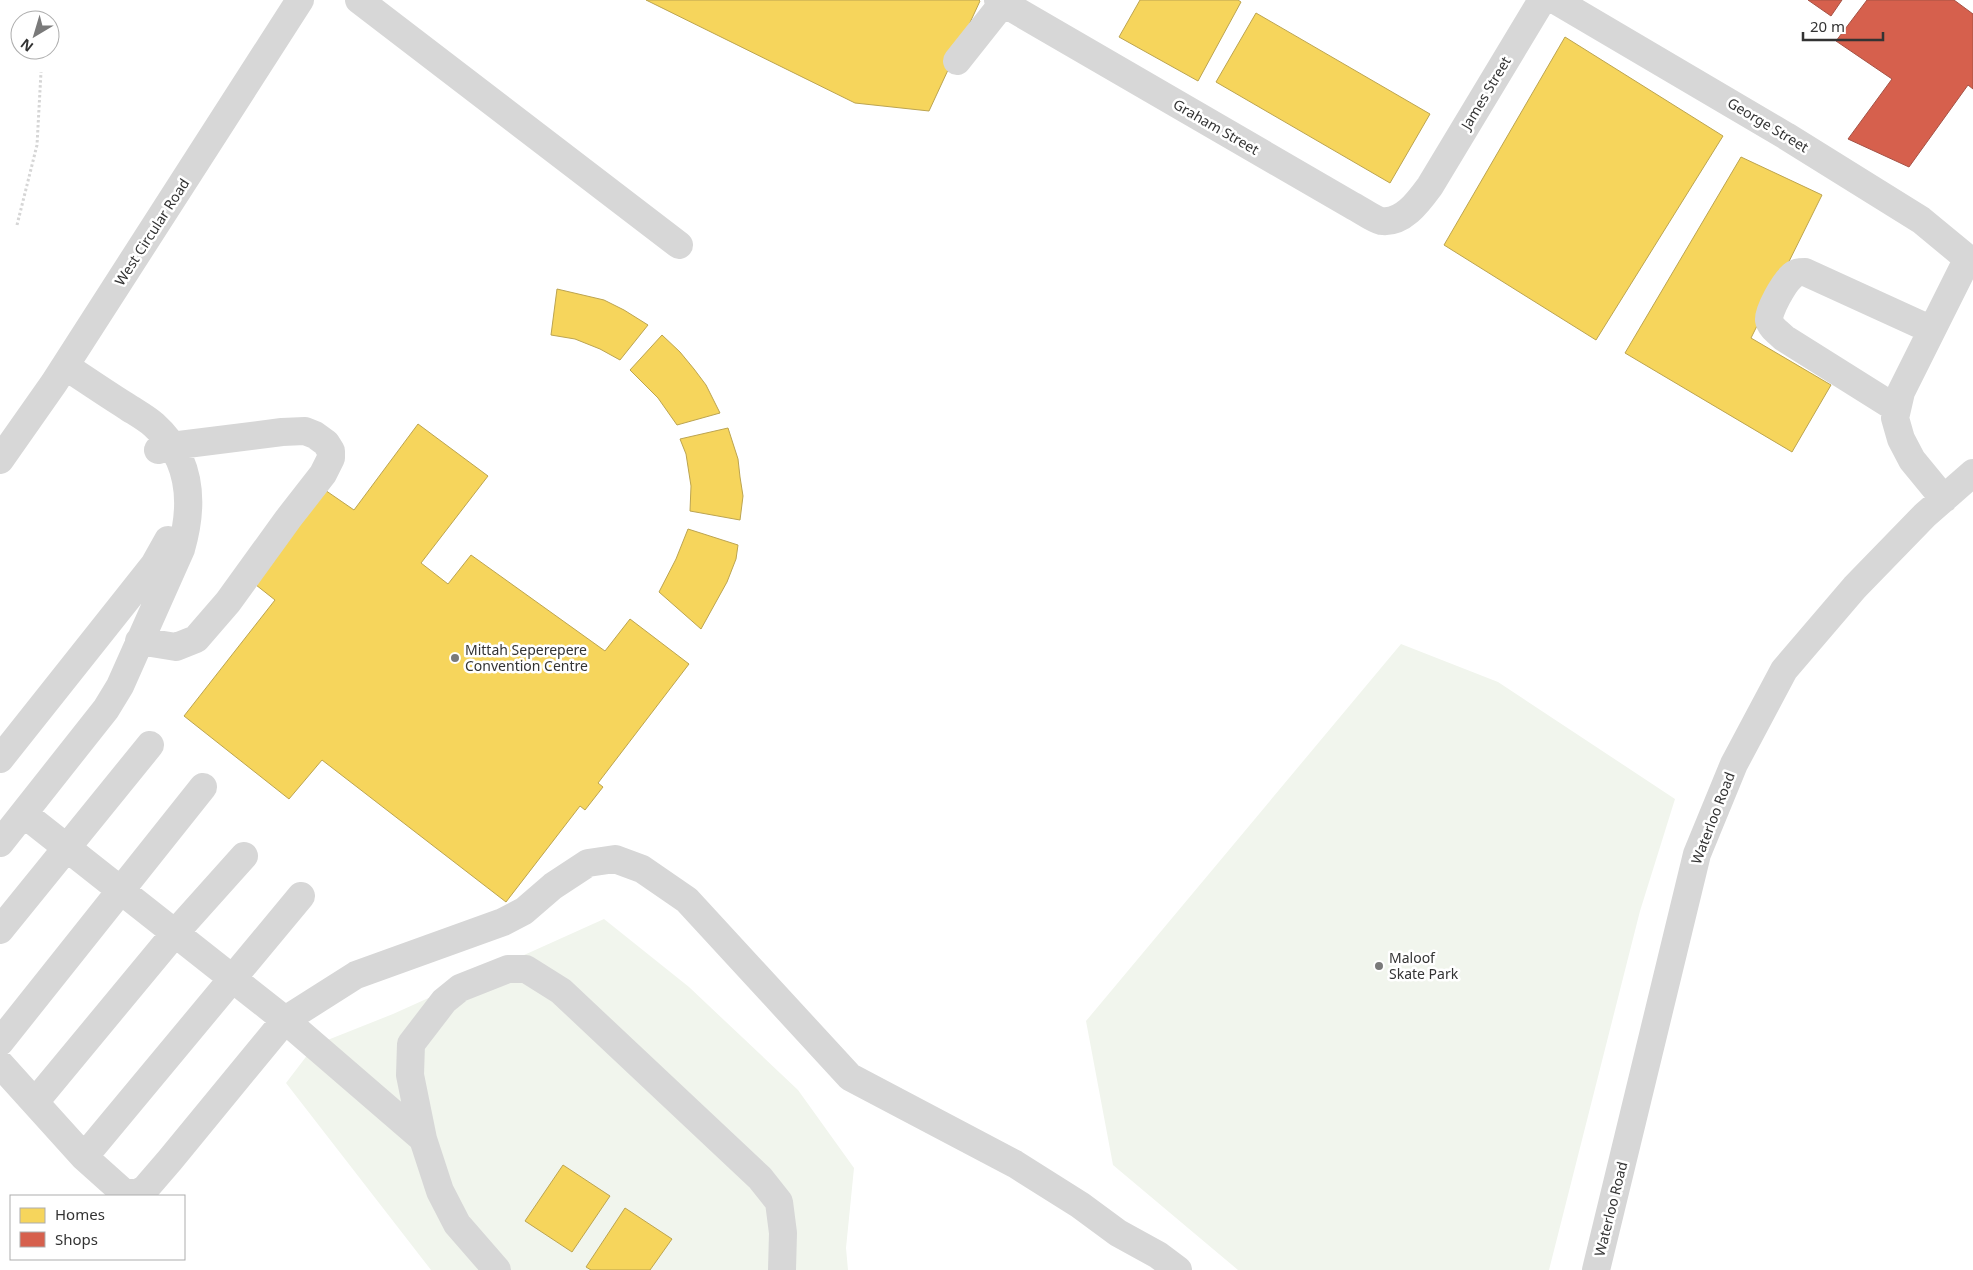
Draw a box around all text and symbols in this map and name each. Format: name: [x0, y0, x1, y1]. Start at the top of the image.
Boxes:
north arrow: [10, 10, 60, 60]
scale bar: [1803, 10, 1883, 42]
text: 20 m: [1810, 16, 1845, 36]
text: N: [16, 35, 37, 57]
street label: James Street: [1455, 53, 1515, 135]
street label: George Street: [1724, 93, 1812, 156]
street label: Graham Street: [1170, 94, 1263, 159]
street label: West Circular Road: [110, 175, 193, 289]
place label: Mittah Seperepere Convention Centre: [465, 640, 588, 675]
marker: Mittah Seperepere Convention Centre: [449, 652, 461, 664]
street label: Waterloo Road: [1686, 769, 1739, 867]
place label: Maloof Skate Park: [1389, 948, 1459, 983]
marker: Maloof Skate Park: [1373, 960, 1385, 972]
street label: Waterloo Road: [1590, 1159, 1631, 1258]
legend: [10, 1195, 185, 1260]
text: Homes: [55, 1204, 105, 1224]
text: Shops: [55, 1229, 98, 1249]

